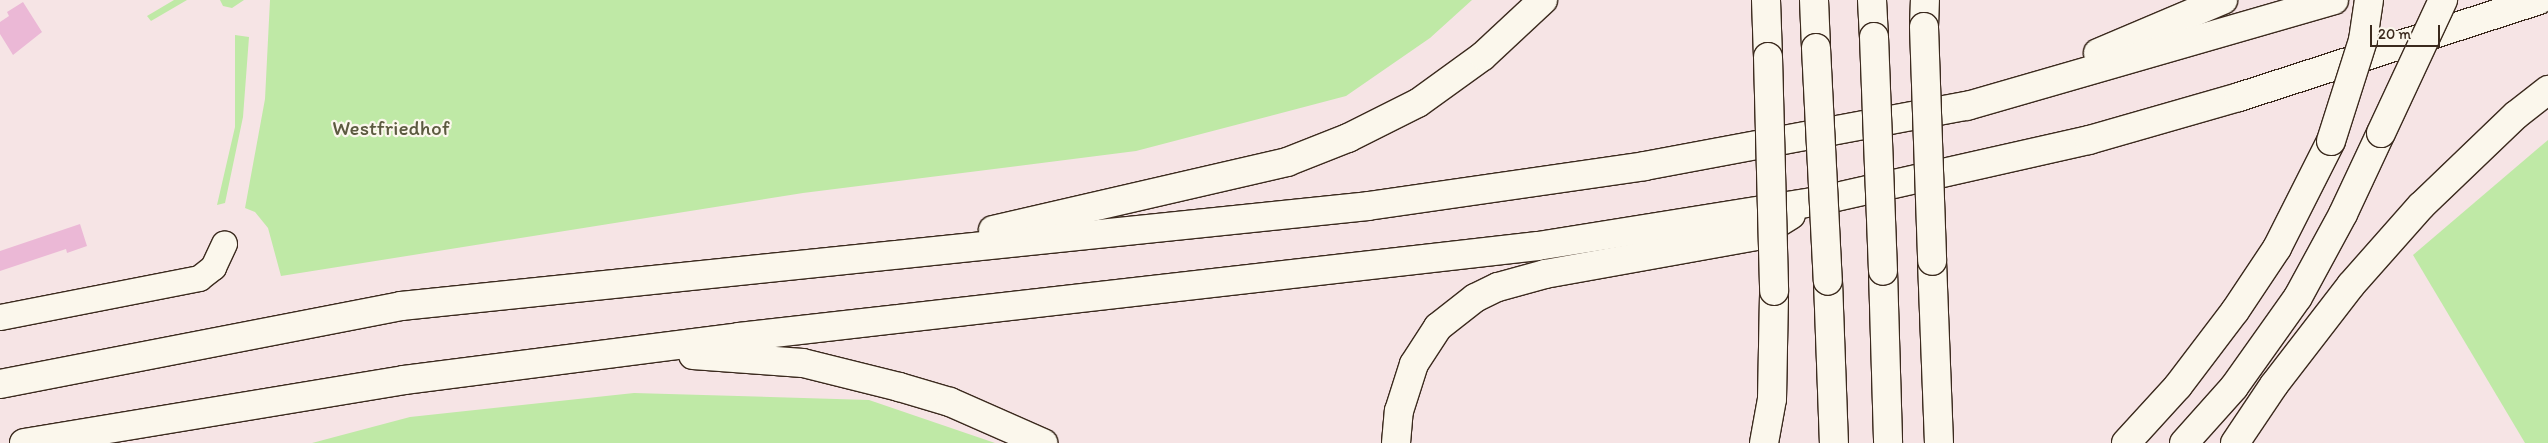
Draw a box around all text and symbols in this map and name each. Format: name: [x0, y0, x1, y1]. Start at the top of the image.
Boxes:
scale bar: [2373, 15, 2443, 47]
text: 20 m: [2378, 25, 2411, 43]
park label: Westfriedhof: [332, 115, 450, 141]

